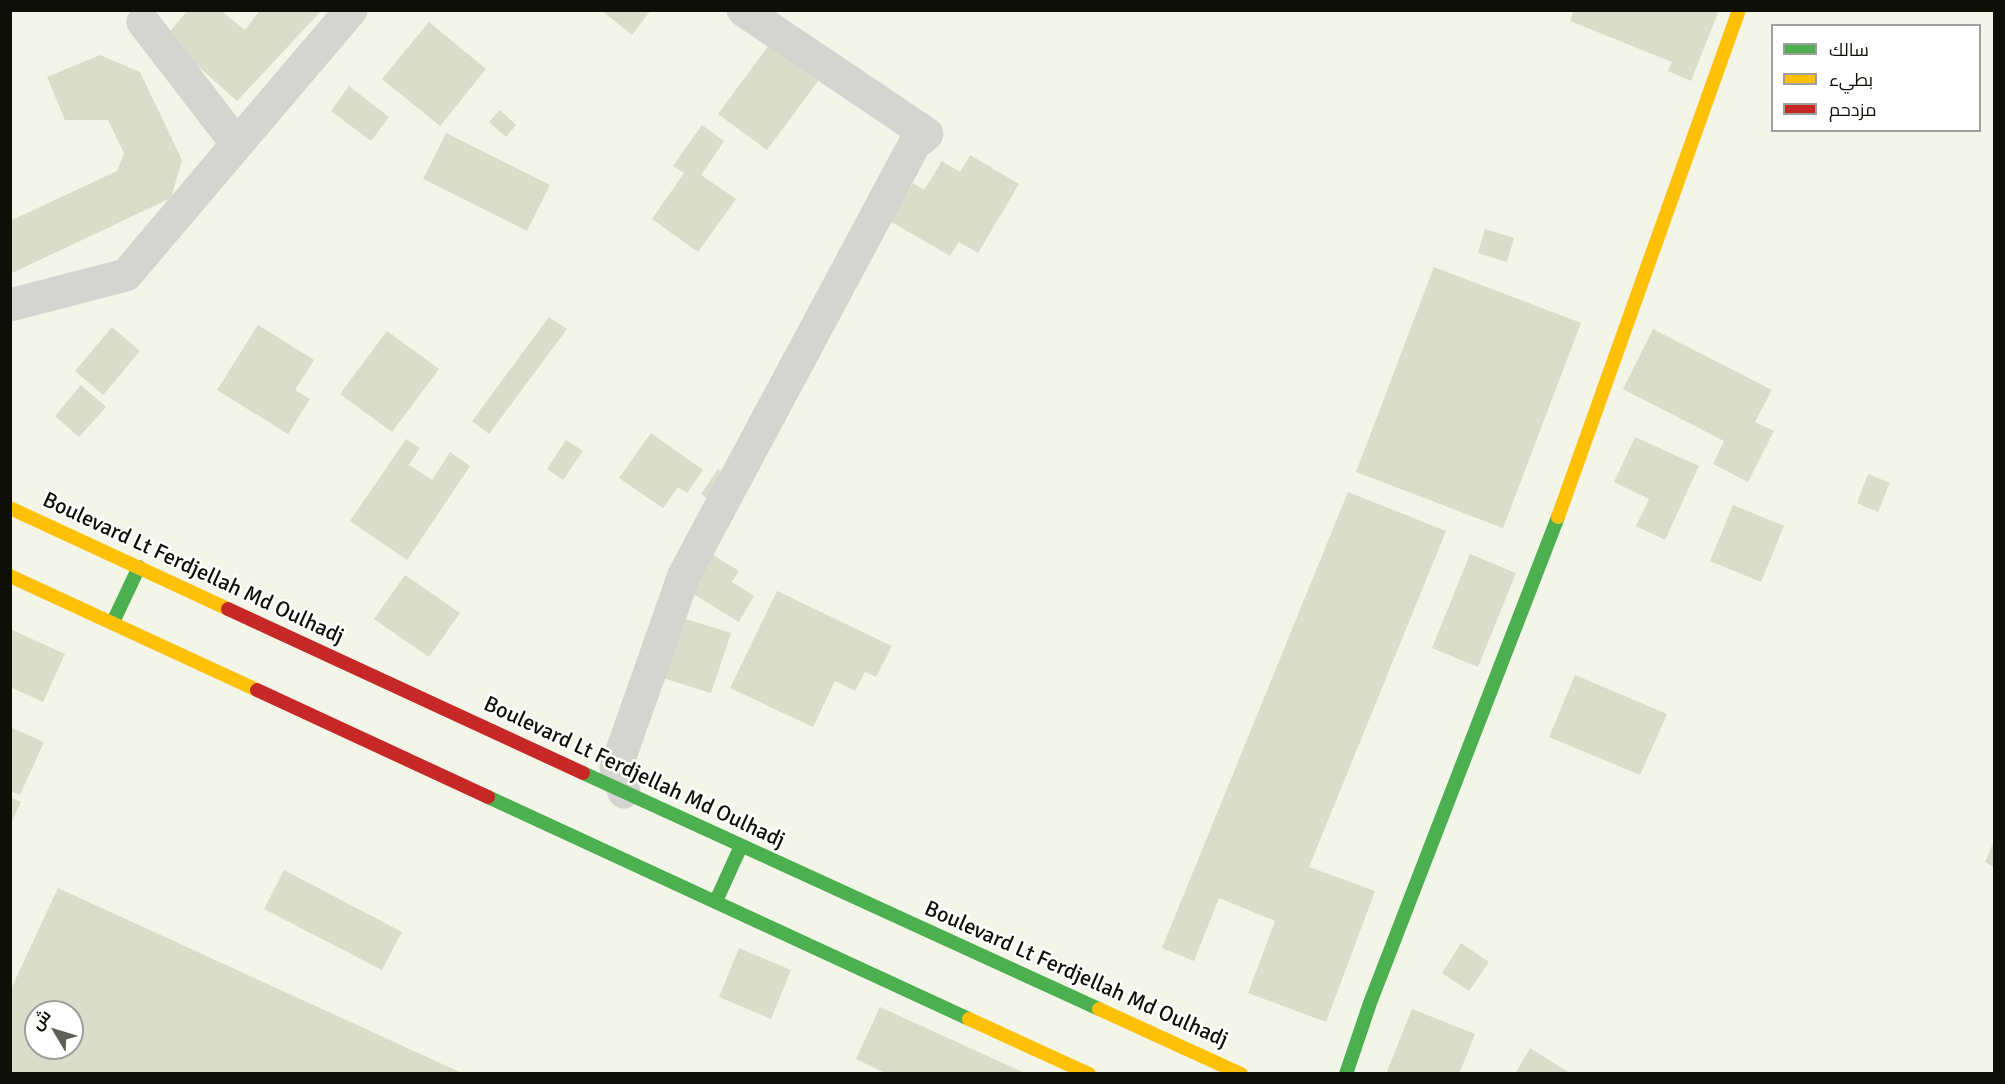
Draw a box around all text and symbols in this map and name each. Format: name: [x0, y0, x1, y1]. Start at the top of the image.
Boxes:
legend: [1771, 24, 1981, 132]
text: سالك: [1829, 39, 1869, 61]
text: بطيء: [1829, 69, 1873, 91]
text: مزدحم: [1829, 99, 1877, 121]
street label: Boulevard Lt Ferdjellah Md Oulhadj: [38, 487, 348, 651]
street label: Boulevard Lt Ferdjellah Md Oulhadj: [479, 691, 789, 855]
street label: Boulevard Lt Ferdjellah Md Oulhadj: [920, 896, 1232, 1054]
north arrow: [24, 1000, 84, 1060]
text: ش: [27, 1006, 56, 1034]

